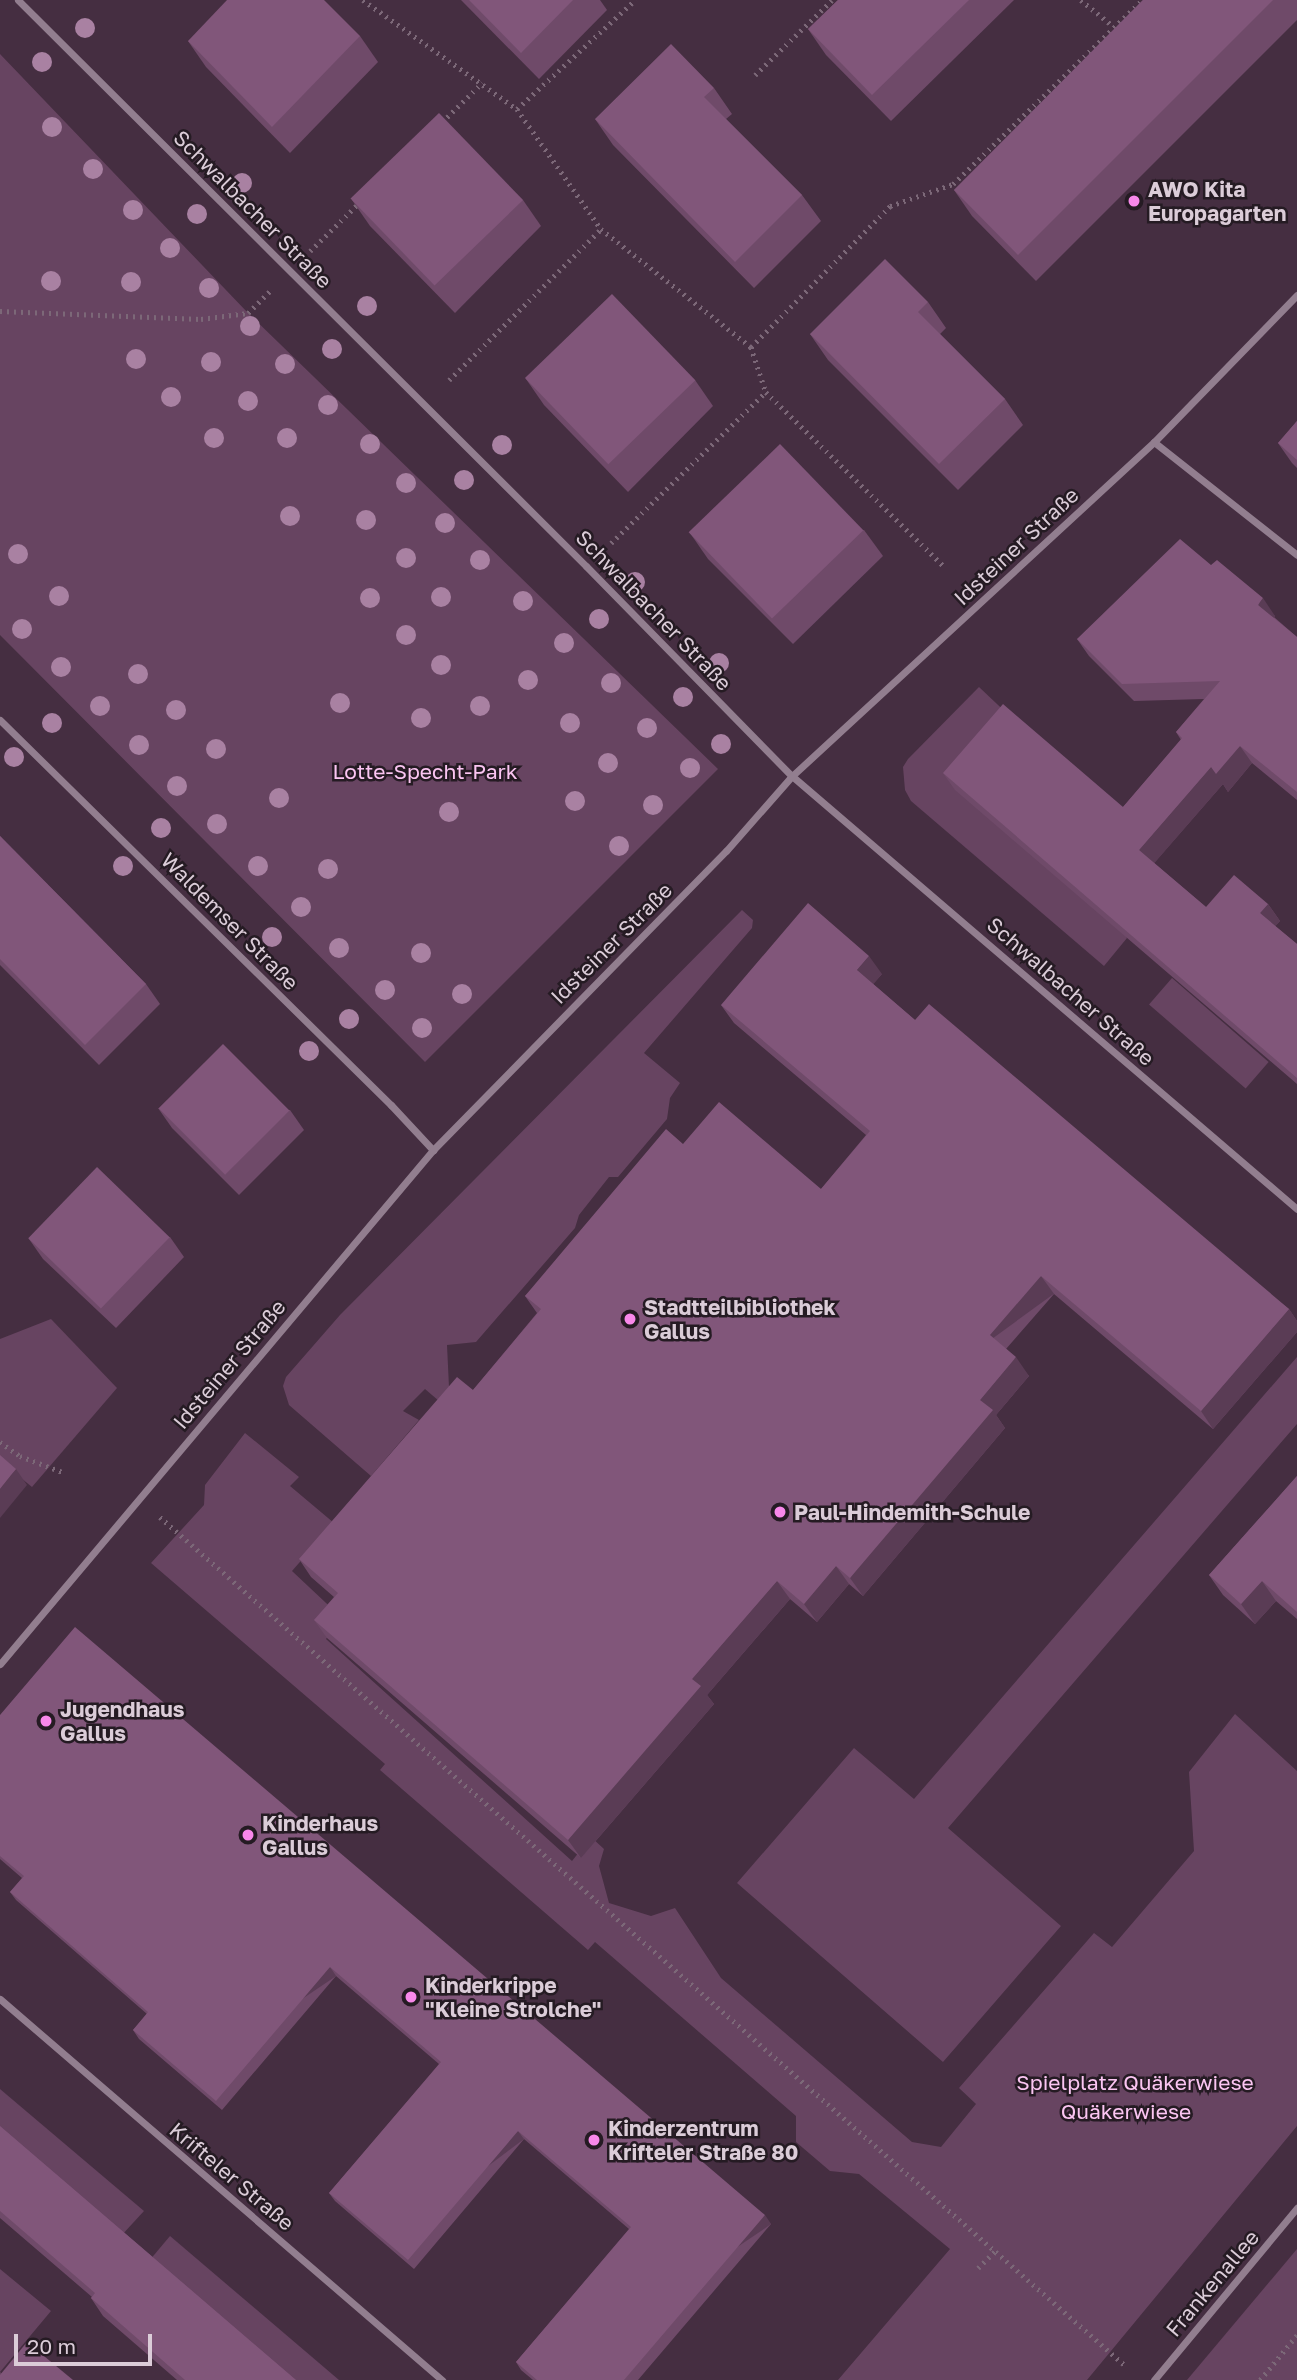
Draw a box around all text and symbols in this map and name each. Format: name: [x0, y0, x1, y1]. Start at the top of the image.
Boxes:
street label: Schwalbacher Straße: [169, 125, 337, 293]
place label: AWO Kita Europagarten: [1148, 176, 1286, 226]
marker: AWO Kita Europagarten: [1126, 193, 1142, 209]
street label: Idsteiner Straße: [949, 482, 1083, 610]
street label: Schwalbacher Straße: [571, 525, 737, 695]
park label: Lotte-Specht-Park: [332, 758, 518, 784]
street label: Waldemser Straße: [156, 847, 304, 995]
street label: Idsteiner Straße: [545, 877, 677, 1009]
street label: Schwalbacher Straße: [982, 912, 1160, 1070]
street label: Idsteiner Straße: [168, 1294, 290, 1434]
place label: Stadtteilbibliothek Gallus: [644, 1294, 836, 1344]
marker: Stadtteilbibliothek Gallus: [622, 1311, 638, 1327]
place label: Paul-Hindemith-Schule: [794, 1499, 1030, 1525]
marker: Paul-Hindemith-Schule: [772, 1504, 788, 1520]
place label: Jugendhaus Gallus: [60, 1696, 185, 1746]
marker: Jugendhaus Gallus: [38, 1713, 54, 1729]
place label: Kinderhaus Gallus: [262, 1810, 378, 1860]
marker: Kinderhaus Gallus: [240, 1827, 256, 1843]
place label: Kinderkrippe "Kleine Strolche": [425, 1972, 602, 2022]
marker: Kinderkrippe "Kleine Strolche": [403, 1989, 419, 2005]
park label: Spielplatz Quäkerwiese: [1016, 2069, 1254, 2095]
park label: Quäkerwiese: [1061, 2098, 1191, 2124]
place label: Kinderzentrum Krifteler Straße 80: [608, 2115, 798, 2165]
street label: Krifteler Straße: [165, 2117, 299, 2235]
marker: Kinderzentrum Krifteler Straße 80: [586, 2132, 602, 2148]
street label: Frankenallee: [1160, 2225, 1264, 2341]
scale bar: [18, 2320, 156, 2364]
text: 20 m: [27, 2333, 76, 2359]

